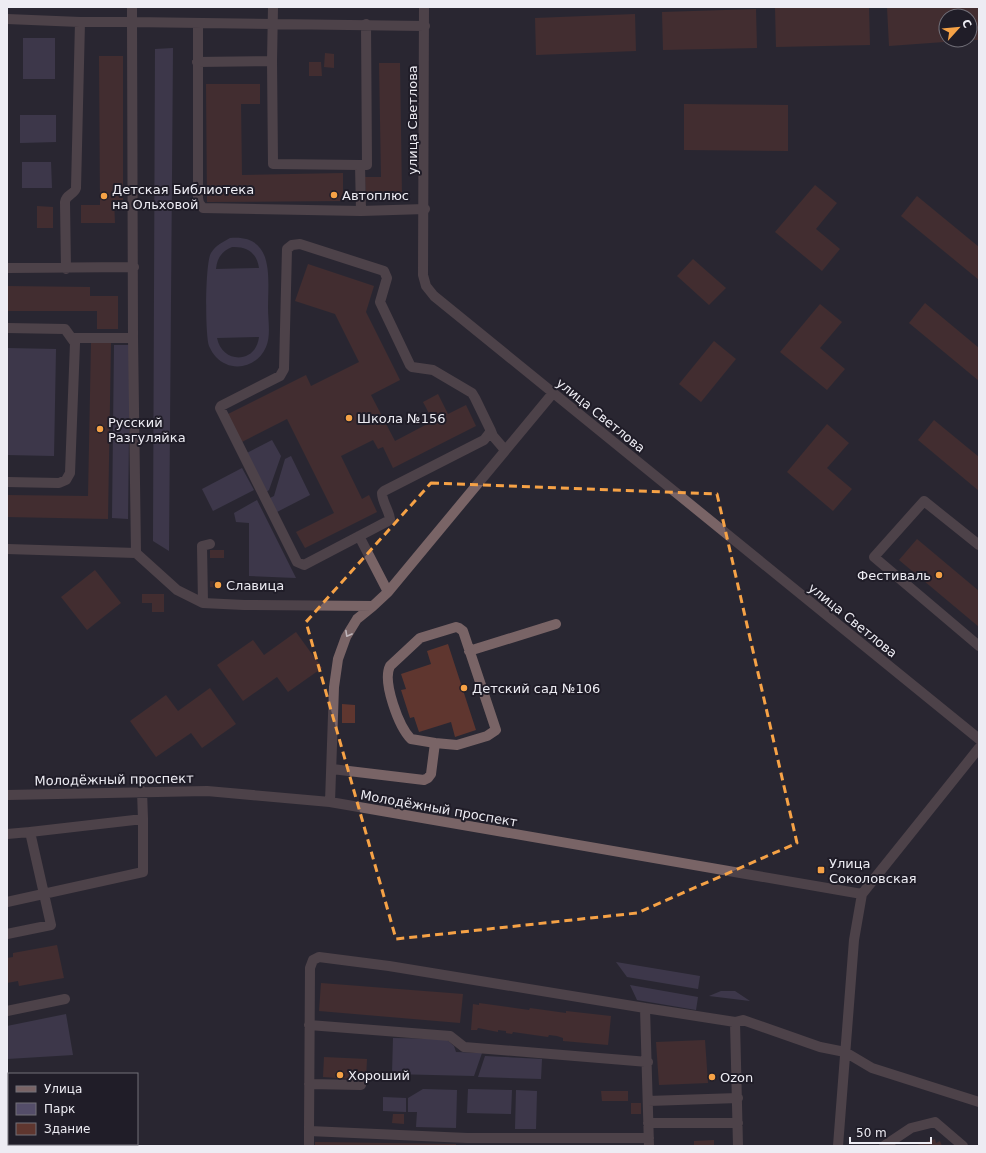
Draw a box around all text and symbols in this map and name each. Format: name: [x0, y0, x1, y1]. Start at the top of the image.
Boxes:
north arrow: [938, 8, 978, 48]
text: С: [959, 17, 974, 30]
street label: улица Светлова: [405, 65, 420, 175]
place label: Детская Библиотека на Ольховой: [112, 182, 254, 212]
place label: Автоплюс: [342, 188, 409, 203]
marker: Автоплюс: [329, 190, 339, 200]
marker: Детская Библиотека на Ольховой: [99, 191, 109, 201]
street label: улица Светлова: [553, 375, 648, 456]
place label: Школа №156: [357, 411, 445, 426]
marker: Школа №156: [344, 413, 354, 423]
place label: Русский Разгуляйка: [108, 415, 186, 445]
marker: Русский Разгуляйка: [95, 424, 105, 434]
place label: Фестиваль: [857, 568, 931, 583]
marker: Фестиваль: [934, 570, 944, 580]
place label: Славица: [226, 578, 284, 593]
marker: Славица: [213, 580, 223, 590]
street label: улица Светлова: [805, 580, 900, 661]
one-way arrow: [345, 630, 352, 638]
place label: Детский сад №106: [472, 681, 600, 696]
marker: Детский сад №106: [459, 683, 469, 693]
street label: Молодёжный проспект: [34, 771, 194, 788]
street label: Молодёжный проспект: [359, 787, 519, 830]
place label: Улица Соколовская: [829, 856, 917, 886]
marker: Улица Соколовская: [816, 865, 826, 875]
place label: Хороший: [348, 1068, 410, 1083]
marker: Хороший: [335, 1070, 345, 1080]
place label: Ozon: [720, 1070, 753, 1085]
marker: Ozon: [707, 1072, 717, 1082]
legend: [8, 1073, 138, 1145]
text: Улица: [44, 1082, 82, 1096]
text: Парк: [44, 1102, 75, 1116]
scale bar: [850, 1119, 931, 1145]
text: Здание: [44, 1122, 90, 1136]
text: 50 m: [856, 1126, 887, 1140]

